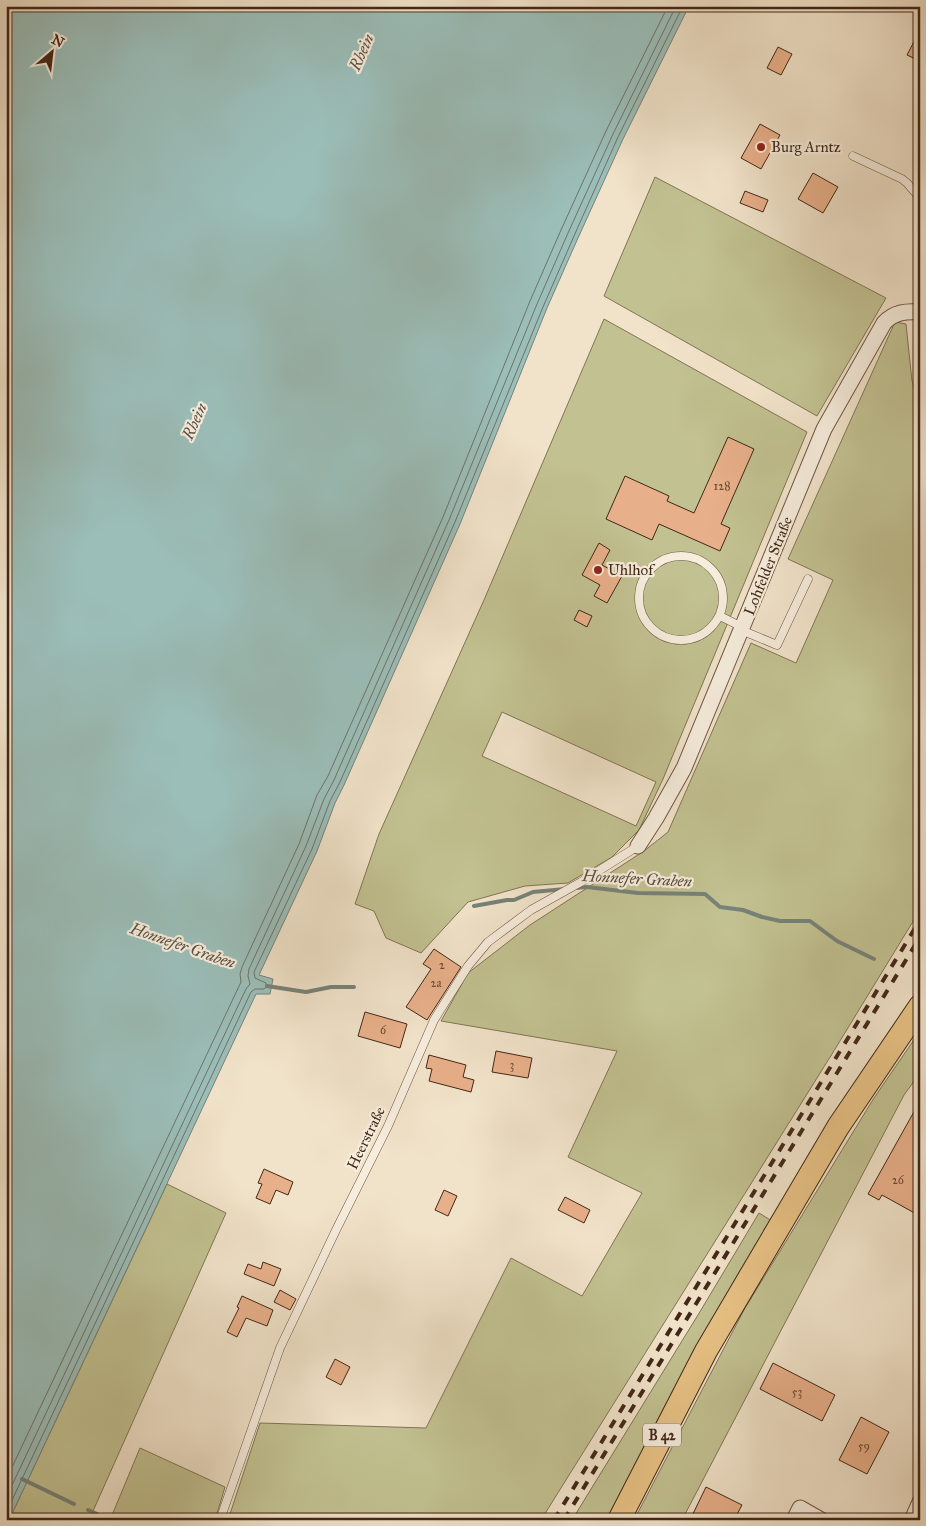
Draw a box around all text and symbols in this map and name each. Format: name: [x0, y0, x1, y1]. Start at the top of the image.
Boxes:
north arrow: [28, 28, 78, 78]
water label: Rhein: [345, 30, 378, 74]
text: N: [49, 31, 67, 51]
place label: Burg Arntz: [771, 138, 841, 156]
marker: Burg Arntz: [755, 141, 767, 153]
water label: Rhein: [178, 399, 211, 443]
house number: 128: [713, 479, 731, 493]
street label: Lohfelder Straße: [740, 514, 796, 618]
place label: Uhlhof: [608, 561, 656, 579]
marker: Uhlhof: [592, 564, 604, 576]
water label: Honnefer Graben: [581, 866, 693, 891]
water label: Honnefer Graben: [127, 918, 239, 973]
house number: 2: [439, 958, 445, 972]
house number: 2a: [431, 976, 442, 990]
house number: 6: [380, 1023, 387, 1037]
house number: 3: [510, 1058, 515, 1072]
street label: Heerstraße: [343, 1104, 389, 1172]
house number: 26: [892, 1173, 905, 1187]
house number: 53: [792, 1385, 802, 1399]
road number: B 42: [643, 1424, 681, 1446]
house number: 59: [858, 1439, 870, 1453]

